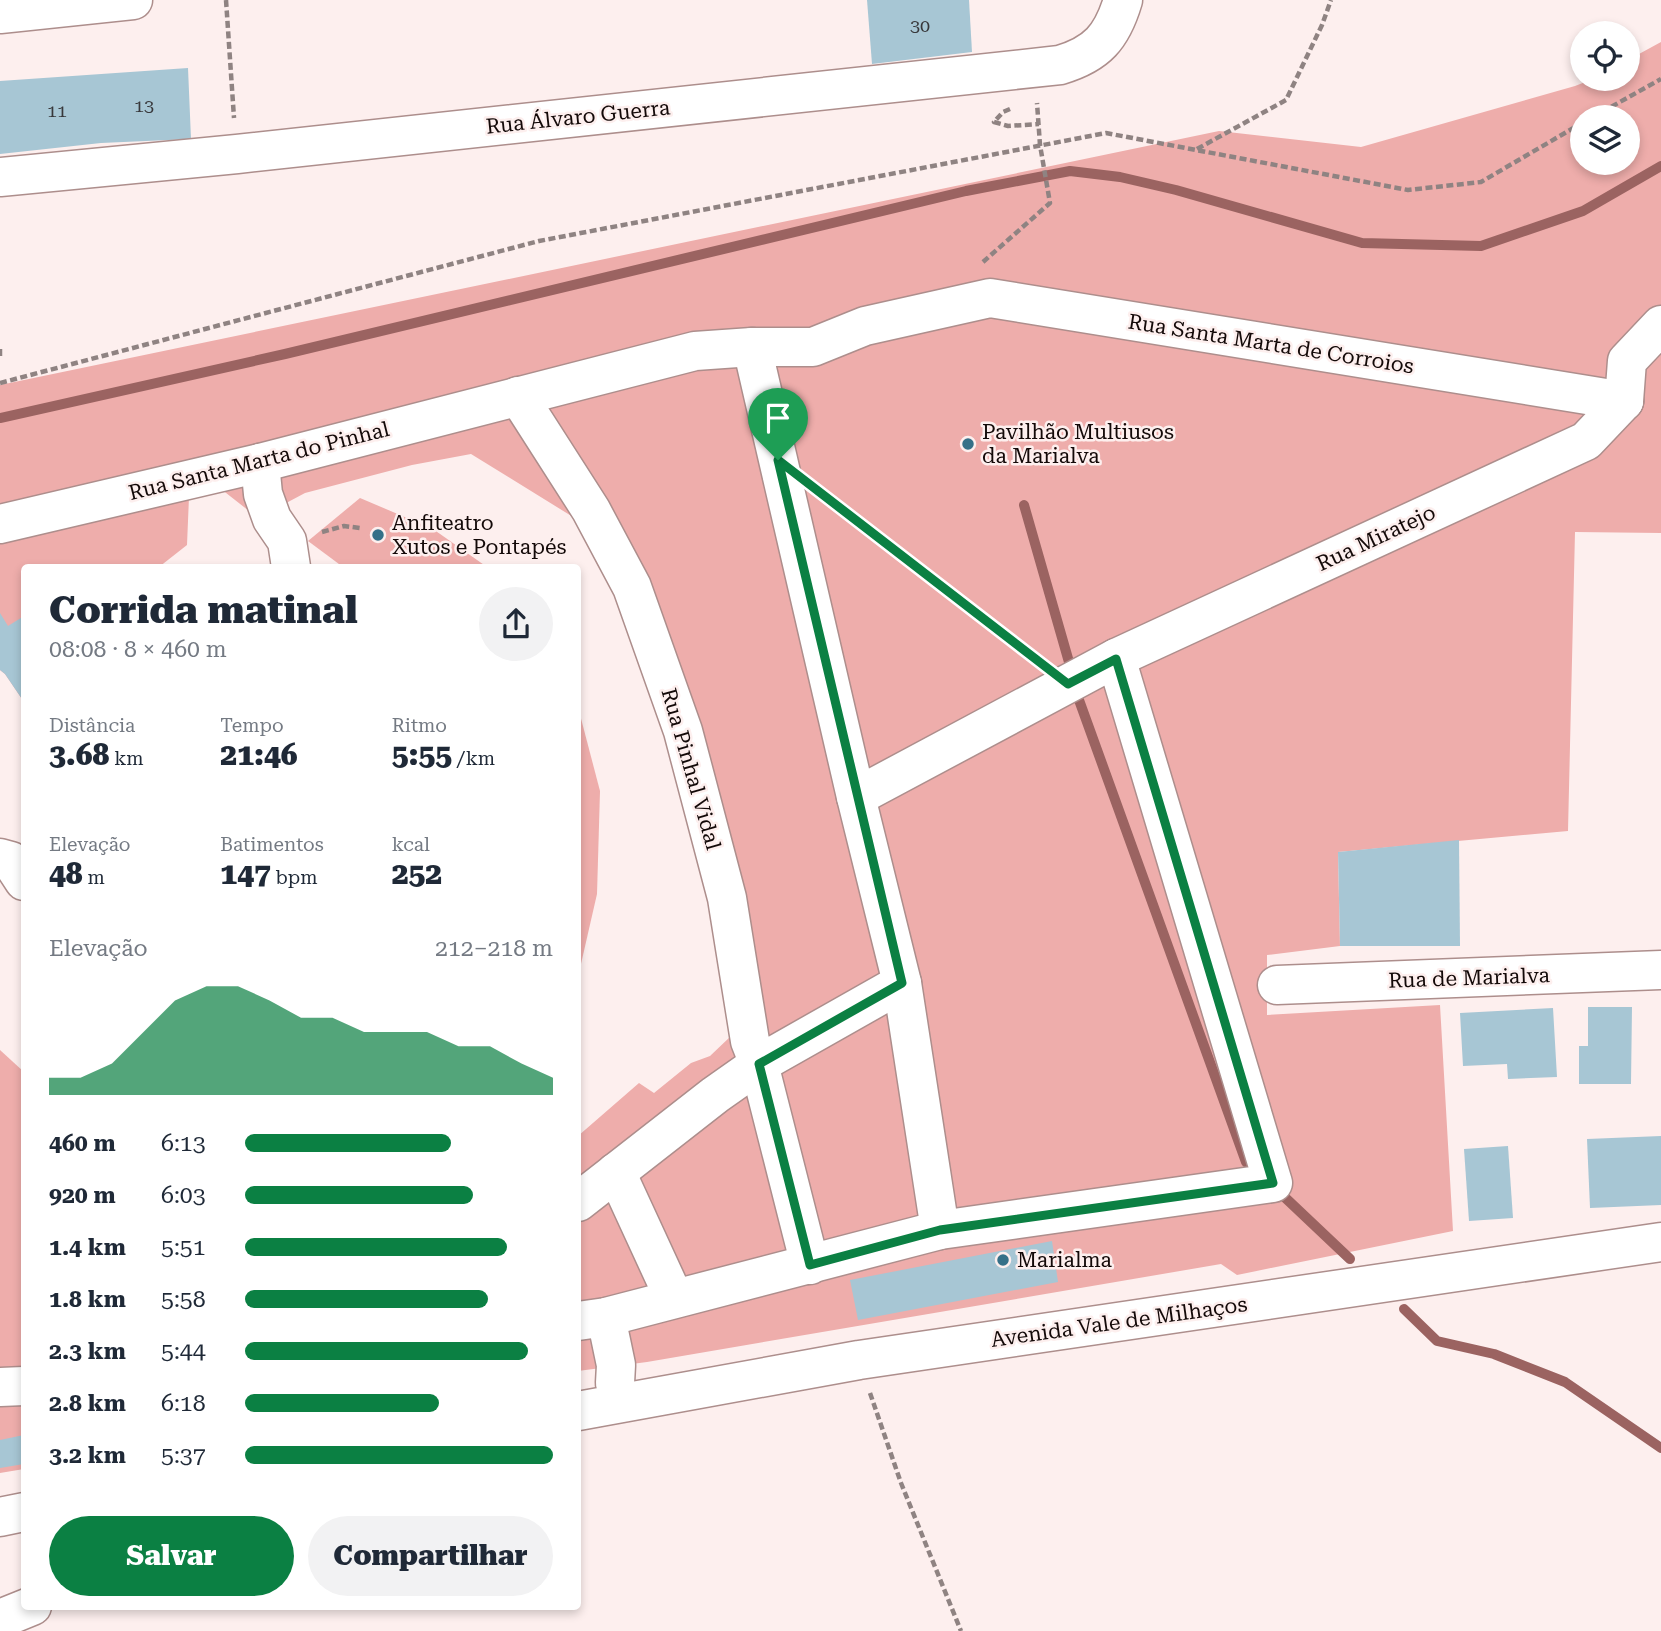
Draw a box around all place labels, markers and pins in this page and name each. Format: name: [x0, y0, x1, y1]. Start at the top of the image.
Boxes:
pin: [748, 388, 808, 460]
place label: Pavilhão Multiusos da Marialva: [982, 420, 1174, 468]
marker: Pavilhão Multiusos da Marialva: [960, 436, 976, 452]
place label: Anfiteatro Xutos e Pontapés: [392, 511, 566, 559]
marker: Anfiteatro Xutos e Pontapés: [370, 527, 386, 543]
place label: Marialma: [1017, 1248, 1113, 1272]
marker: Marialma: [995, 1252, 1011, 1268]

